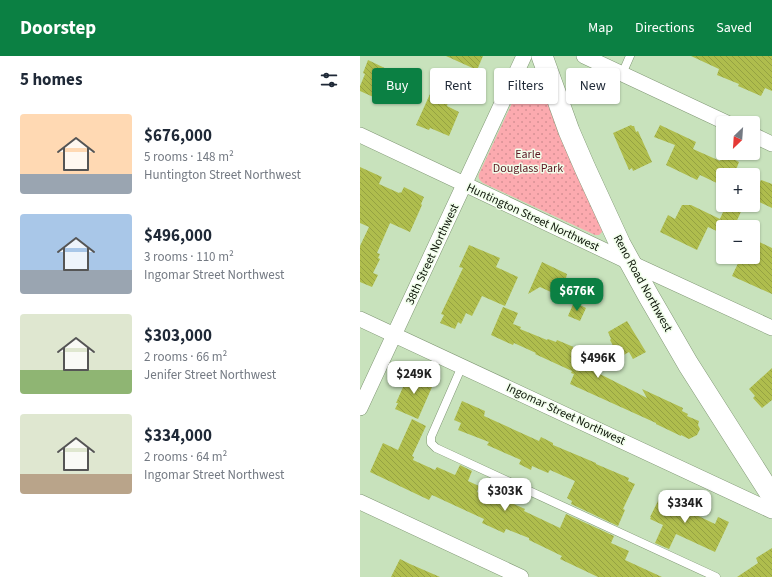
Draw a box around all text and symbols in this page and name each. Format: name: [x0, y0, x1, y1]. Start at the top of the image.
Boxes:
text: Doorstep: [20, 15, 96, 42]
text: Map: [588, 18, 613, 38]
text: Directions: [635, 18, 694, 38]
text: Saved: [716, 18, 752, 38]
text: 5 homes: [20, 68, 82, 92]
chip: Buy: [372, 68, 422, 104]
chip: Rent: [430, 68, 486, 104]
chip: Filters: [494, 68, 558, 104]
chip: New: [566, 68, 620, 104]
icon: filters: [318, 69, 340, 91]
north arrow: [716, 116, 760, 160]
map controls: [716, 116, 760, 264]
text: $676,000: [144, 124, 212, 148]
icon: home: [52, 130, 100, 178]
park label: Earle Douglass Park: [493, 146, 563, 177]
text: 5 rooms · 148 m²: [144, 148, 234, 166]
text: Huntington Street Northwest: [144, 166, 301, 184]
button: +: [716, 168, 760, 212]
street label: Huntington Street Northwest: [464, 179, 602, 256]
street label: 38th Street Northwest: [402, 201, 463, 308]
button: −: [716, 220, 760, 264]
text: $496,000: [144, 224, 212, 248]
icon: home: [52, 230, 100, 278]
street label: Reno Road Northwest: [609, 232, 676, 335]
text: 3 rooms · 110 m²: [144, 248, 234, 266]
text: Ingomar Street Northwest: [144, 266, 284, 284]
pin: $676K: [549, 278, 605, 312]
text: $676K: [559, 282, 595, 300]
text: $303,000: [144, 324, 212, 348]
icon: home: [52, 330, 100, 378]
pin: $496K: [570, 345, 626, 379]
text: 2 rooms · 66 m²: [144, 348, 227, 366]
text: $496K: [580, 349, 616, 367]
pin: $249K: [386, 361, 442, 395]
text: $249K: [396, 365, 432, 383]
text: Jenifer Street Northwest: [144, 366, 276, 384]
street label: Ingomar Street Northwest: [503, 379, 628, 450]
text: $334,000: [144, 424, 212, 448]
icon: home: [52, 430, 100, 478]
text: 2 rooms · 64 m²: [144, 448, 227, 466]
text: Ingomar Street Northwest: [144, 466, 284, 484]
pin: $303K: [477, 478, 533, 512]
text: $303K: [487, 482, 523, 500]
pin: $334K: [657, 490, 713, 524]
text: $334K: [667, 494, 703, 512]

